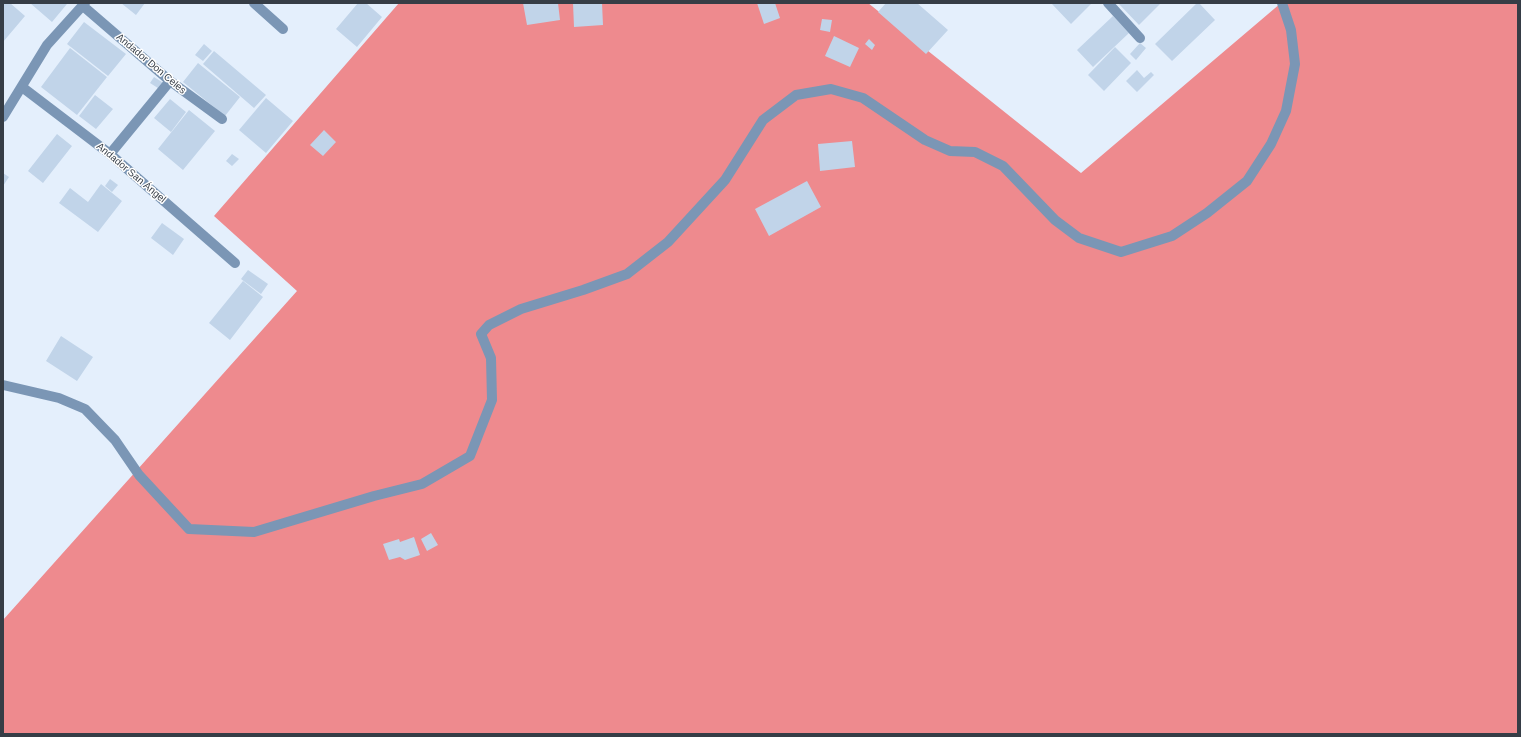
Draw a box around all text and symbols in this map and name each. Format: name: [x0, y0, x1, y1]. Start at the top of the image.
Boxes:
street label: Andador Don Celes: [114, 31, 188, 97]
street label: Andador San Ángel: [94, 141, 168, 205]

